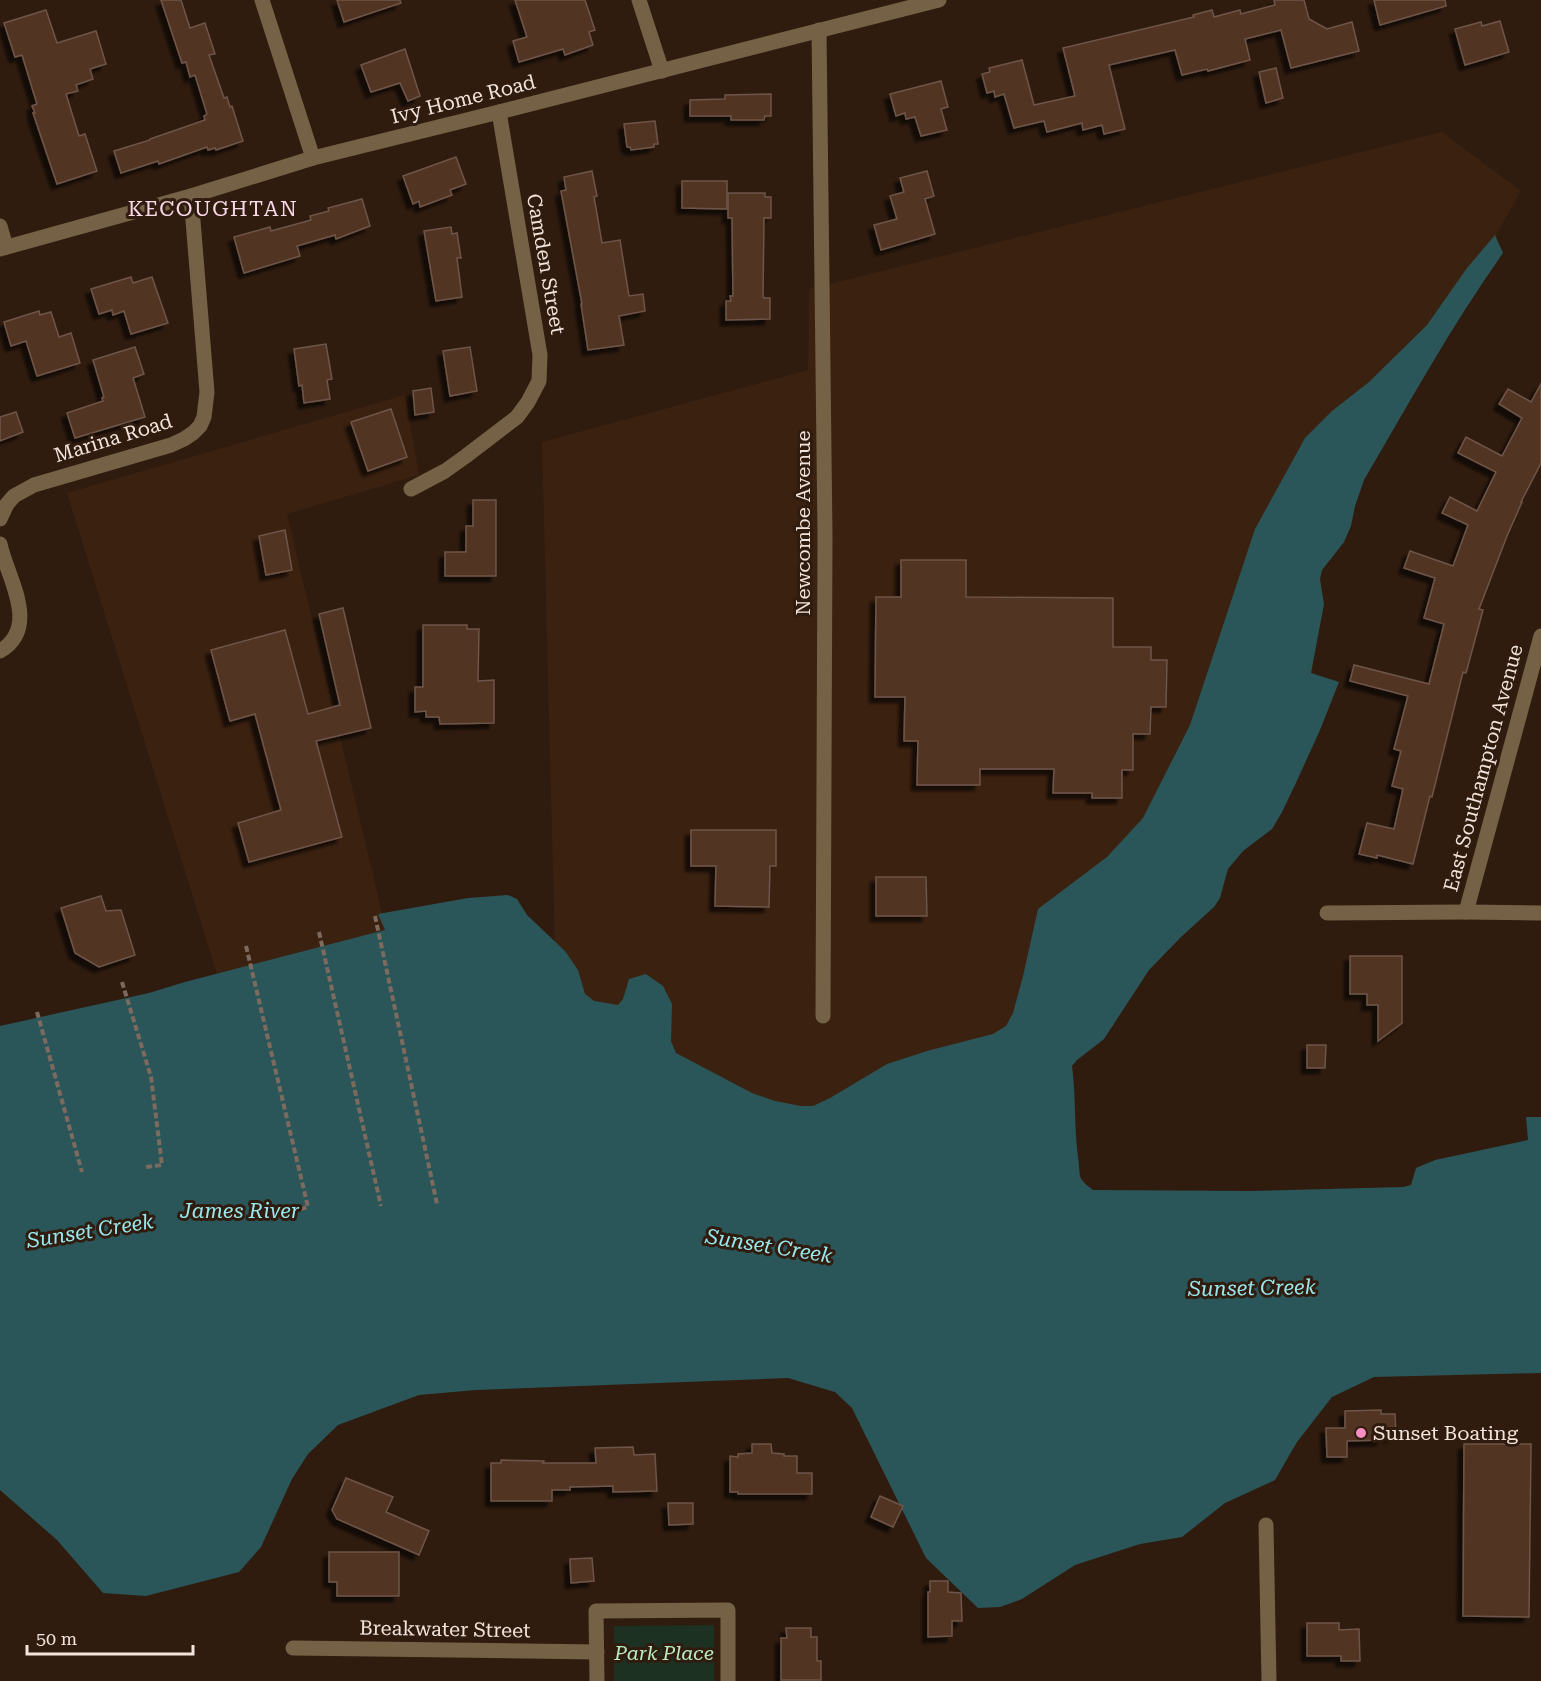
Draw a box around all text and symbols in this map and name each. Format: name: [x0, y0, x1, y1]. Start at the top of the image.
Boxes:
street label: Ivy Home Road: [388, 69, 538, 129]
street label: Camden Street: [522, 192, 570, 337]
district label: KECOUGHTAN: [128, 197, 298, 221]
street label: Marina Road: [51, 409, 175, 467]
street label: Newcombe Avenue: [791, 431, 815, 615]
street label: East Southampton Avenue: [1438, 642, 1528, 894]
water label: James River: [179, 1199, 300, 1223]
water label: Sunset Creek: [24, 1209, 156, 1253]
water label: Sunset Creek: [703, 1224, 835, 1268]
water label: Sunset Creek: [1187, 1275, 1317, 1301]
place label: Sunset Boating: [1373, 1421, 1519, 1445]
marker: Sunset Boating: [1354, 1426, 1368, 1440]
street label: Breakwater Street: [359, 1616, 531, 1643]
scale bar: [27, 1618, 194, 1656]
text: 50 m: [36, 1628, 77, 1649]
park label: Park Place: [613, 1641, 714, 1665]

